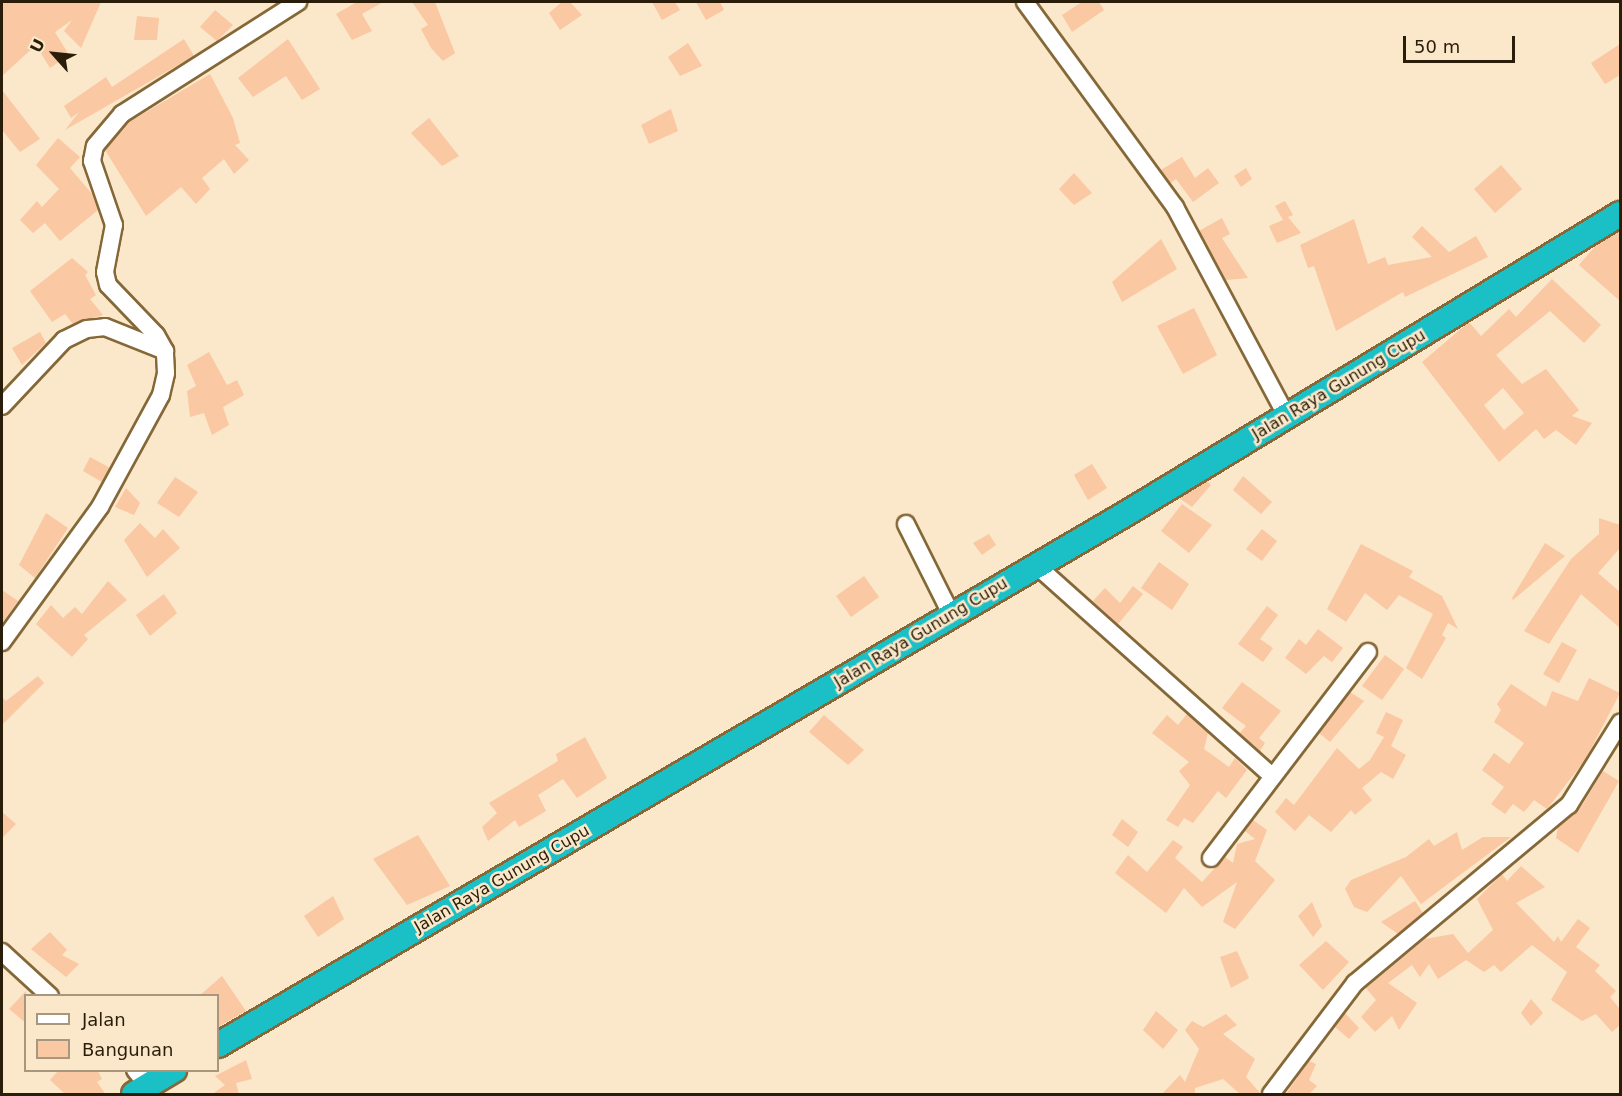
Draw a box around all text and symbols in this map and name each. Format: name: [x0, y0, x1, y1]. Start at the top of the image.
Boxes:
north arrow: [24, 24, 84, 84]
scale bar: [1406, 24, 1518, 62]
text: U: [26, 35, 49, 56]
text: 50 m: [1414, 36, 1460, 57]
street label: Jalan Raya Gunung Cupu: [1249, 326, 1429, 444]
street label: Jalan Raya Gunung Cupu: [831, 574, 1011, 692]
street label: Jalan Raya Gunung Cupu: [411, 821, 593, 937]
legend: [24, 994, 219, 1072]
text: Jalan: [82, 1009, 126, 1030]
text: Bangunan: [82, 1039, 173, 1060]

